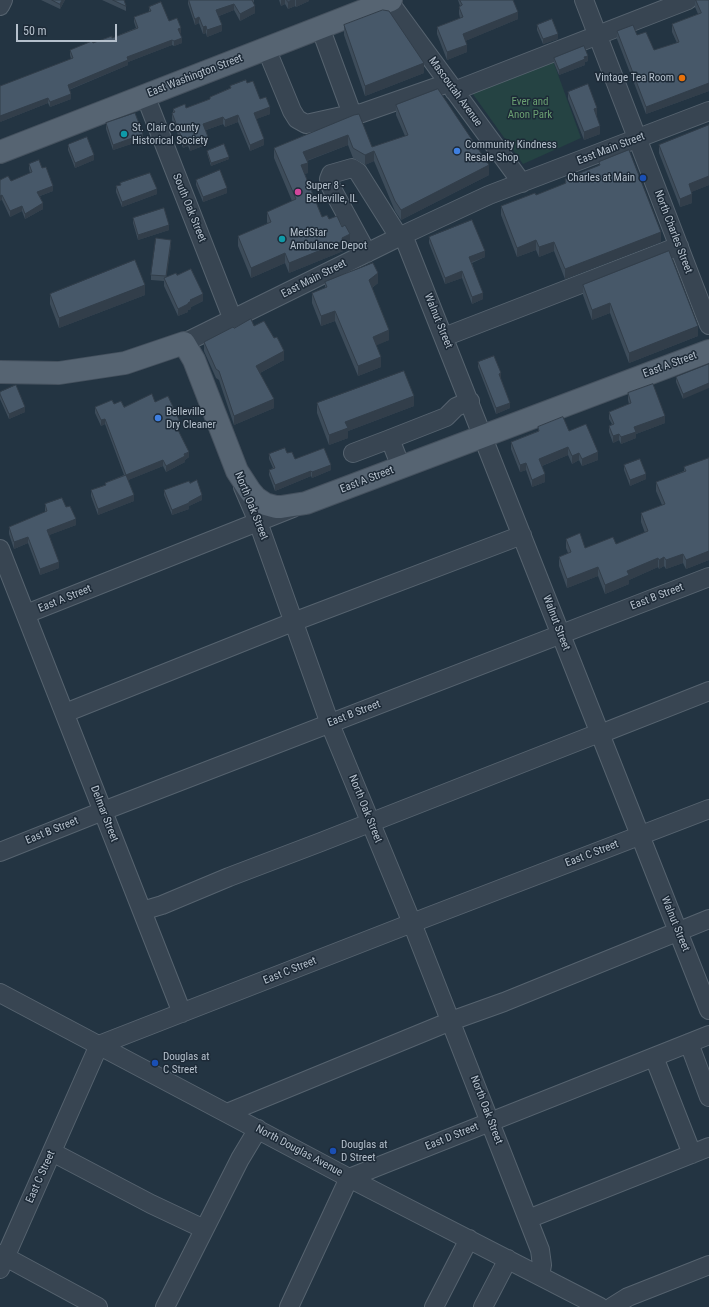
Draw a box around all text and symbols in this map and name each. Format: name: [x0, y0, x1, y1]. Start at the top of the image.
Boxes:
scale bar: [18, 16, 119, 42]
text: 50 m: [23, 24, 47, 38]
street label: East Washington Street: [146, 52, 244, 100]
street label: Mascoutah Avenue: [425, 55, 485, 129]
place label: Vintage Tea Room: [595, 71, 674, 85]
marker: Vintage Tea Room: [677, 73, 687, 83]
park label: Ever and Anon Park: [508, 95, 552, 121]
place label: St. Clair County Historical Society: [132, 121, 208, 147]
marker: St. Clair County Historical Society: [119, 129, 129, 139]
street label: East Main Street: [575, 130, 647, 168]
place label: Community Kindness Resale Shop: [465, 138, 557, 164]
marker: Community Kindness Resale Shop: [452, 146, 462, 156]
place label: Charles at Main: [567, 171, 635, 185]
street label: South Oak Street: [169, 172, 209, 244]
marker: Charles at Main: [638, 173, 648, 183]
place label: Super 8 - Belleville, IL: [306, 179, 357, 205]
marker: Super 8 - Belleville, IL: [293, 187, 303, 197]
street label: North Charles Street: [651, 188, 695, 276]
place label: MedStar Ambulance Depot: [290, 226, 367, 252]
marker: MedStar Ambulance Depot: [277, 234, 287, 244]
street label: East Main Street: [279, 257, 349, 301]
street label: Walnut Street: [421, 292, 455, 350]
street label: East A Street: [641, 349, 699, 381]
place label: Belleville Dry Cleaner: [166, 405, 216, 431]
marker: Belleville Dry Cleaner: [153, 413, 163, 423]
street label: East A Street: [338, 464, 396, 496]
street label: North Oak Street: [231, 470, 271, 542]
street label: East B Street: [629, 581, 685, 613]
street label: East A Street: [36, 582, 94, 616]
street label: Walnut Street: [539, 593, 573, 653]
street label: East B Street: [326, 698, 382, 730]
street label: North Oak Street: [345, 773, 385, 845]
street label: Delmar Street: [87, 784, 121, 844]
street label: East B Street: [24, 814, 80, 848]
street label: East C Street: [563, 838, 621, 870]
street label: Walnut Street: [658, 895, 692, 953]
street label: East C Street: [262, 954, 318, 988]
place label: Douglas at C Street: [163, 1050, 209, 1076]
marker: Douglas at C Street: [150, 1058, 160, 1068]
street label: North Oak Street: [467, 1074, 505, 1146]
street label: East D Street: [424, 1120, 480, 1154]
street label: North Douglas Avenue: [253, 1122, 345, 1180]
place label: Douglas at D Street: [341, 1138, 387, 1164]
marker: Douglas at D Street: [328, 1146, 338, 1156]
street label: East C Street: [24, 1149, 58, 1205]

